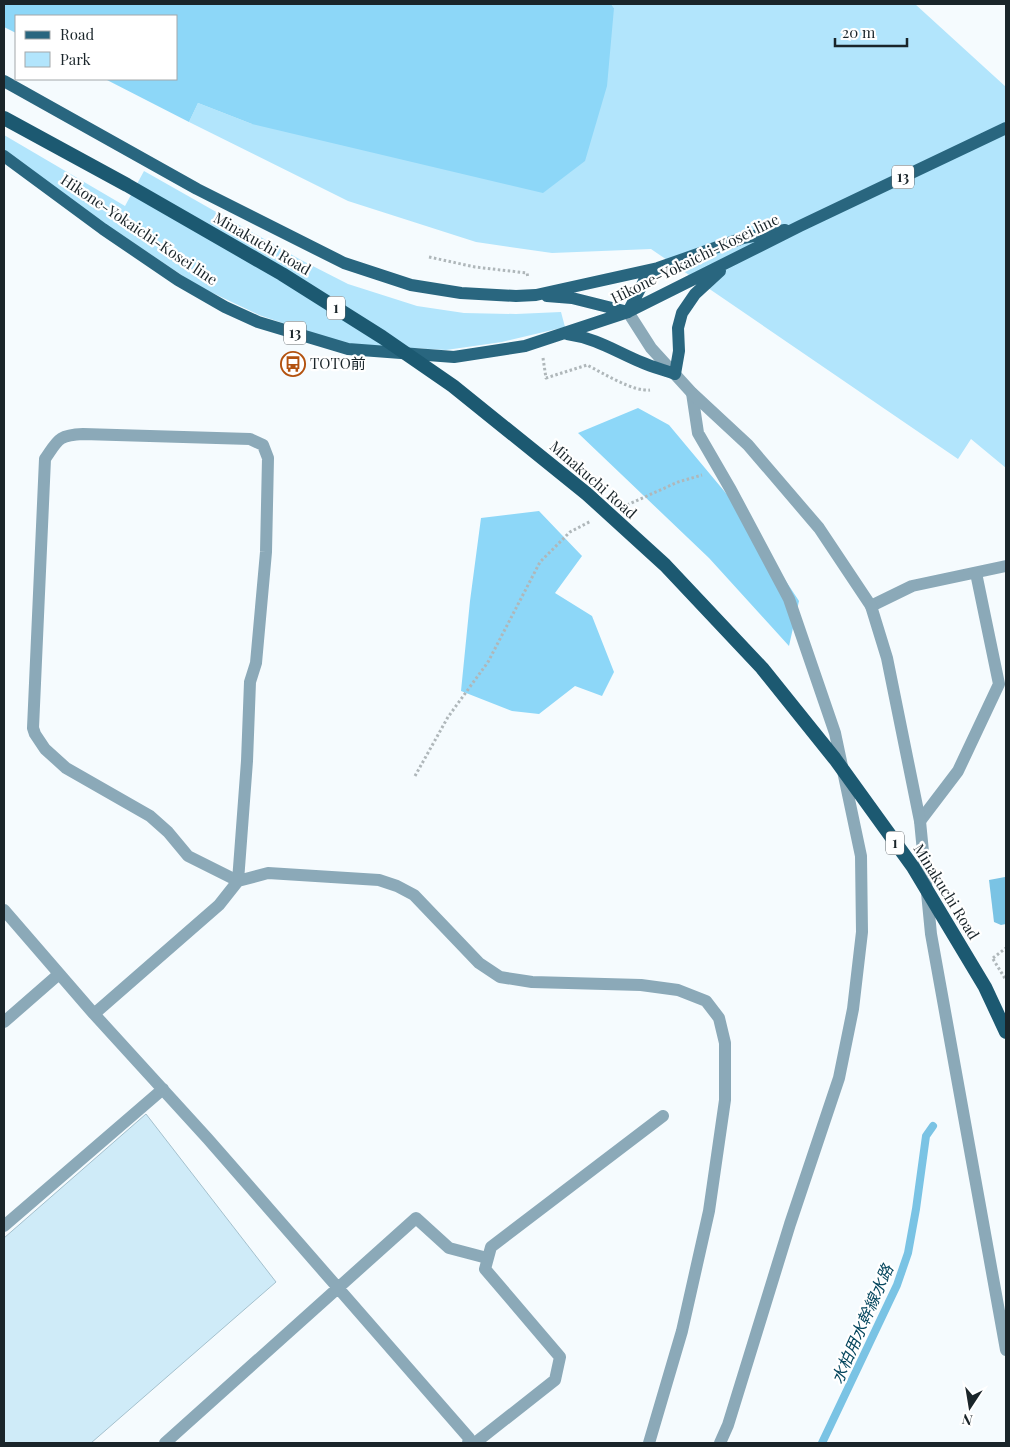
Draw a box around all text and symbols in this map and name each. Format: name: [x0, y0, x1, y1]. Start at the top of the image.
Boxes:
legend: [15, 15, 178, 80]
scale bar: [835, 15, 908, 47]
text: 20 m: [842, 22, 876, 42]
text: Road: [60, 24, 94, 44]
text: Park: [60, 49, 92, 69]
road number: 13: [892, 166, 914, 188]
street label: Hikone-Yokaichi-Kosei line: [57, 169, 222, 289]
street label: Minakuchi Road: [210, 207, 315, 279]
street label: Hikone-Yokaichi-Kosei line: [607, 209, 782, 308]
road number: 1: [327, 296, 345, 320]
road number: 13: [284, 322, 306, 344]
bus stop icon: TOTO前: [280, 351, 306, 377]
place label: TOTO前: [310, 353, 366, 373]
street label: Minakuchi Road: [546, 436, 642, 523]
road number: 1: [886, 831, 904, 854]
street label: Minakuchi Road: [909, 840, 984, 943]
water label: 水柏用水幹線水路: [826, 1259, 898, 1387]
north arrow: [945, 1382, 995, 1432]
text: N: [960, 1410, 974, 1431]

